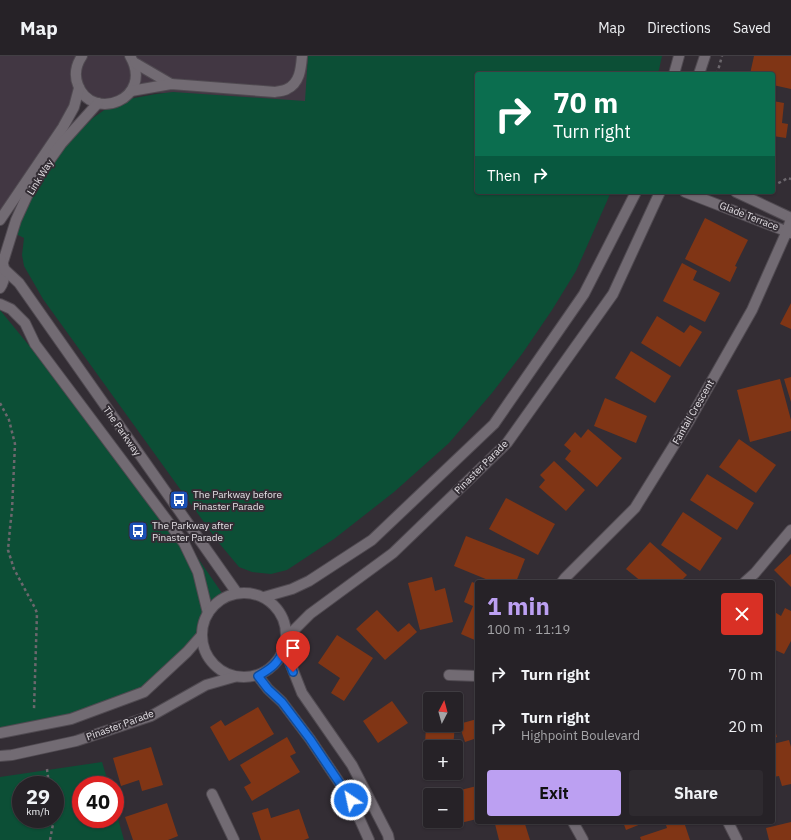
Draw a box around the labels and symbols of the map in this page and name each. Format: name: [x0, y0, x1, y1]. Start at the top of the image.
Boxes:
street label: Link Way: [24, 157, 56, 197]
street label: Glade Terrace: [718, 199, 781, 233]
street label: Fantail Crescent: [669, 377, 717, 447]
street label: The Parkway: [100, 404, 144, 458]
street label: Pinaster Parade: [451, 437, 511, 497]
place label: The Parkway before Pinaster Parade: [193, 488, 282, 513]
bus stop icon: The Parkway before Pinaster Parade: [168, 489, 190, 511]
place label: The Parkway after Pinaster Parade: [152, 519, 233, 544]
bus stop icon: The Parkway after Pinaster Parade: [127, 520, 149, 542]
pin: [276, 631, 310, 672]
north arrow: [423, 692, 463, 732]
street label: Pinaster Parade: [84, 707, 156, 743]
speed limit sign: 40: [72, 776, 124, 828]
position arrow: [330, 779, 372, 821]

